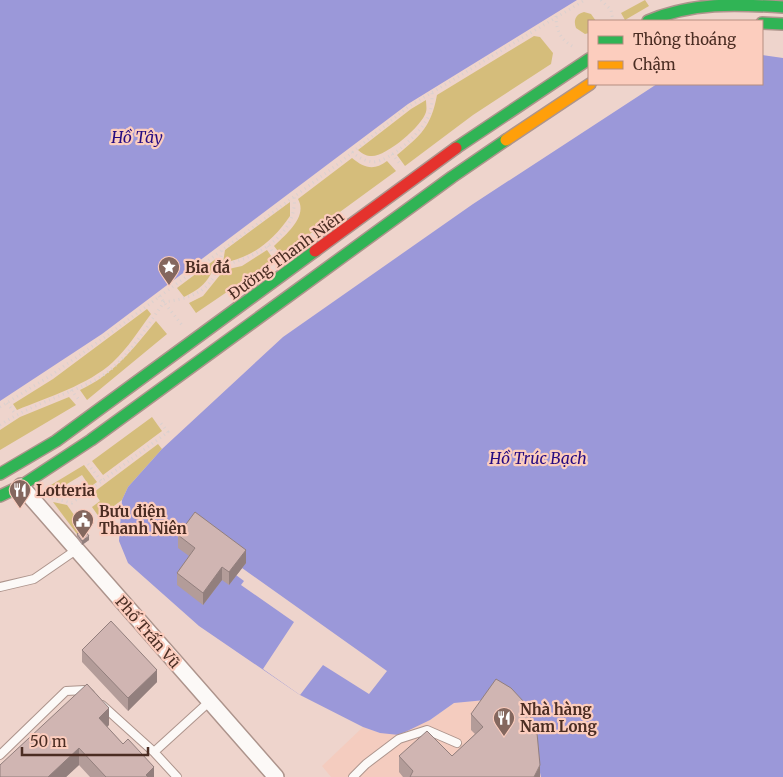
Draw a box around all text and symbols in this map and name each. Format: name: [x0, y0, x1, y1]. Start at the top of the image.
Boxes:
legend: [588, 20, 763, 85]
text: Thông thoáng: [633, 30, 736, 49]
text: Chậm: [633, 55, 676, 74]
water label: Hồ Tây: [110, 127, 163, 147]
street label: Đường Thanh Niên: [225, 207, 347, 303]
place icon: Bia đá: [157, 255, 181, 286]
place label: Bia đá: [185, 258, 231, 277]
water label: Hồ Trúc Bạch: [488, 448, 587, 468]
restaurant icon: Lotteria: [8, 478, 32, 509]
place label: Lotteria: [36, 481, 96, 500]
place label: Bưu điện Thanh Niên: [99, 502, 187, 538]
public building icon: Bưu điện Thanh Niên: [71, 508, 95, 539]
street label: Phố Trấn Vũ: [112, 591, 185, 672]
place label: Nhà hàng Nam Long: [520, 700, 597, 736]
restaurant icon: Nhà hàng Nam Long: [492, 706, 516, 737]
scale bar: [22, 724, 149, 756]
text: 50 m: [30, 732, 67, 751]

